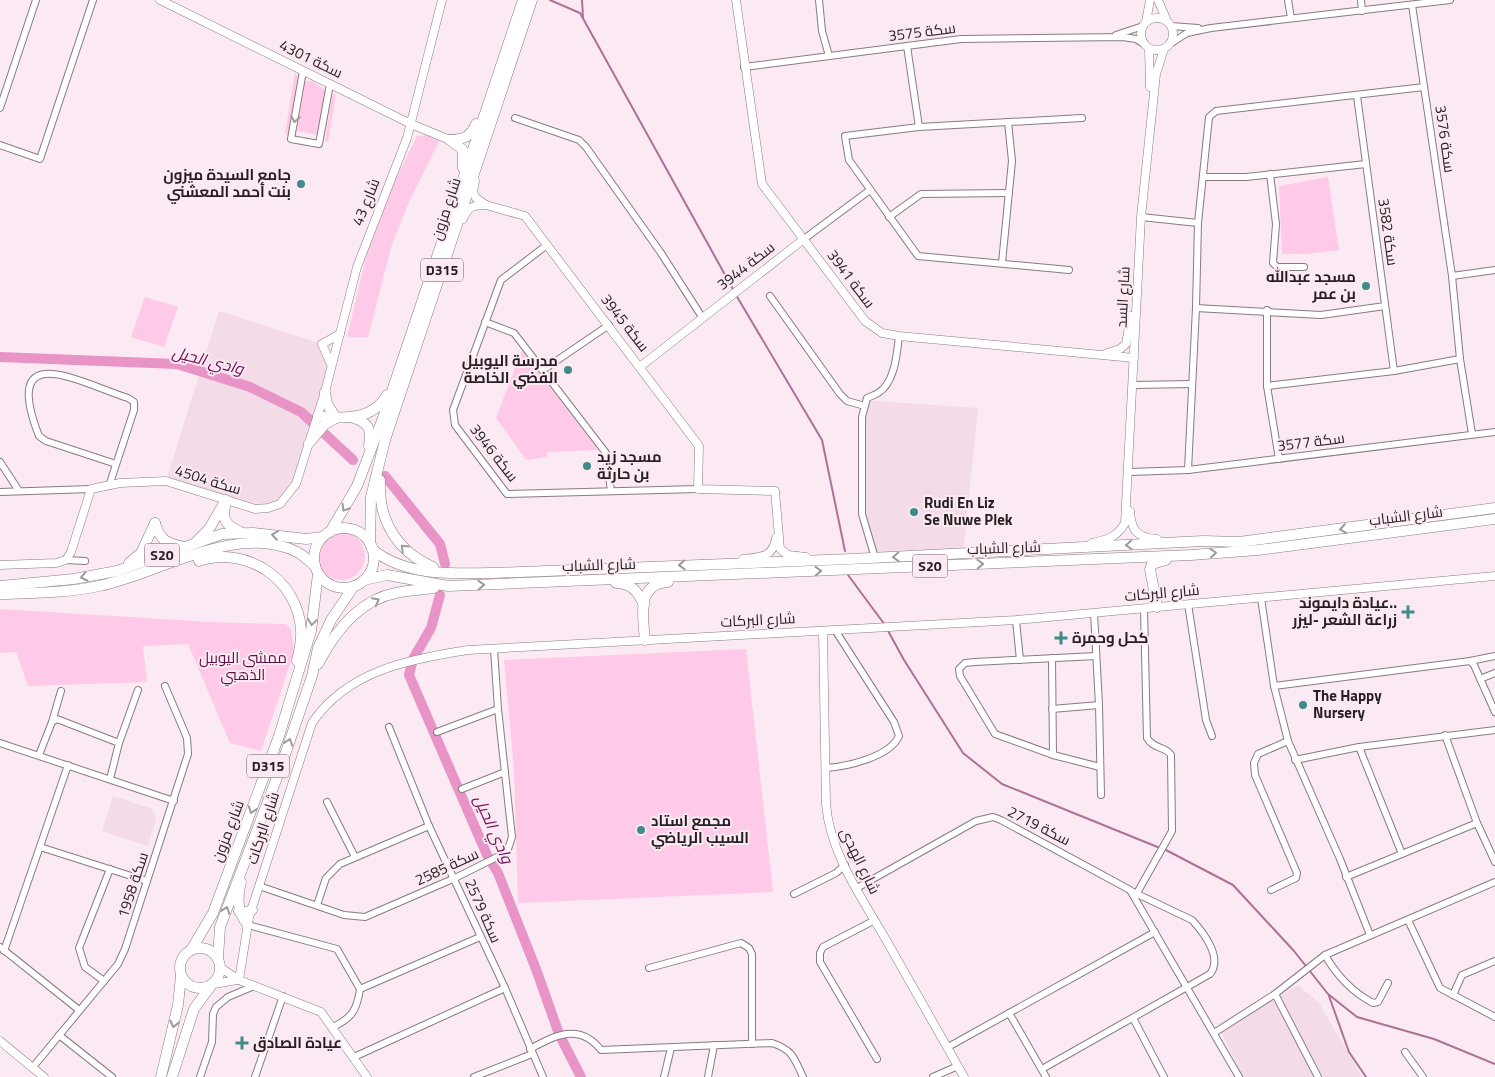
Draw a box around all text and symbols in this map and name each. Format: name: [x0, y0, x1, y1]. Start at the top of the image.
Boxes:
street label: سكة 3575: [887, 16, 957, 47]
street label: سكة 4301: [276, 33, 347, 84]
street label: سكة 3576: [1429, 104, 1462, 174]
one-way arrow: [290, 115, 300, 123]
place label: جامع السيدة ميزون بنت أحمد المعشني: [163, 163, 291, 204]
street label: شارع 43: [346, 175, 385, 229]
street label: شارع مزون: [425, 175, 466, 243]
marker: جامع السيدة ميزون بنت أحمد المعشني: [295, 178, 307, 190]
street label: سكة 3582: [1372, 197, 1405, 267]
street label: سكة 3944: [712, 236, 780, 296]
street label: سكة 3941: [822, 245, 881, 313]
road number: D315: [421, 258, 463, 282]
place label: مسجد عبدالله بن عمر: [1266, 265, 1356, 305]
street label: شارع السد: [1109, 266, 1136, 328]
marker: مسجد عبدالله بن عمر: [1360, 280, 1372, 292]
street label: سكة 3945: [595, 289, 655, 357]
water label: وادي الحيل: [170, 340, 247, 382]
place label: مدرسة اليوبيل الفضي الخاصة: [462, 349, 558, 389]
marker: مدرسة اليوبيل الفضي الخاصة: [562, 364, 574, 376]
street label: سكة 3946: [464, 419, 524, 487]
street label: سكة 3577: [1276, 426, 1346, 457]
place label: مسجد زيد بن حارثة: [597, 445, 662, 485]
street label: سكة 4504: [172, 459, 244, 500]
marker: مسجد زيد بن حارثة: [581, 460, 593, 472]
place label: Rudi En Liz Se Nuwe Plek: [924, 491, 1013, 531]
street label: شارع الشباب: [1368, 500, 1444, 531]
one-way arrow: [341, 502, 351, 511]
marker: Rudi En Liz Se Nuwe Plek: [908, 506, 920, 518]
one-way arrow: [1338, 523, 1346, 534]
one-way arrow: [270, 531, 279, 541]
street label: شارع الشباب: [967, 535, 1041, 560]
one-way arrow: [1124, 539, 1132, 550]
road number: S20: [144, 544, 180, 566]
one-way arrow: [401, 545, 410, 554]
one-way arrow: [1209, 548, 1217, 559]
one-way arrow: [892, 551, 900, 562]
street label: شارع الشباب: [562, 552, 636, 577]
road number: S20: [912, 554, 948, 578]
one-way arrow: [977, 558, 985, 569]
one-way arrow: [677, 560, 685, 571]
one-way arrow: [814, 565, 822, 576]
one-way arrow: [80, 572, 89, 582]
street label: شارع البركات: [1124, 578, 1200, 607]
one-way arrow: [477, 579, 485, 590]
place label: عيادة دايموند.. زراعة الشعر -ليزر: [1291, 591, 1397, 631]
one-way arrow: [371, 597, 380, 607]
marker: عيادة دايموند.. زراعة الشعر -ليزر: [1401, 605, 1415, 619]
street label: شارع البركات: [720, 606, 796, 633]
one-way arrow: [308, 618, 318, 626]
place label: كحل وحمرة: [1072, 626, 1148, 649]
marker: كحل وحمرة: [1054, 631, 1068, 645]
park label: ممشى اليوبيل الذهبي: [199, 646, 287, 687]
place label: The Happy Nursery: [1313, 684, 1382, 724]
marker: The Happy Nursery: [1297, 699, 1309, 711]
one-way arrow: [284, 738, 294, 746]
road number: D315: [247, 754, 289, 778]
street label: شارع البركات: [240, 789, 285, 867]
water label: وادي الحيل: [467, 791, 520, 869]
street label: شارع مزون: [205, 797, 250, 865]
street label: سكة 2719: [1004, 800, 1075, 851]
one-way arrow: [248, 805, 259, 814]
place label: مجمع استاد السيب الرياضي: [651, 809, 749, 849]
street label: شارع الهدى: [834, 823, 887, 898]
marker: مجمع استاد السيب الرياضي: [635, 824, 647, 836]
street label: سكة 2585: [411, 842, 482, 891]
street label: سكة 1958: [111, 849, 154, 921]
street label: سكة 2579: [459, 875, 508, 946]
one-way arrow: [220, 906, 230, 915]
one-way arrow: [169, 1019, 179, 1027]
place label: عيادة الصادق: [253, 1031, 342, 1054]
marker: عيادة الصادق: [235, 1036, 249, 1050]

